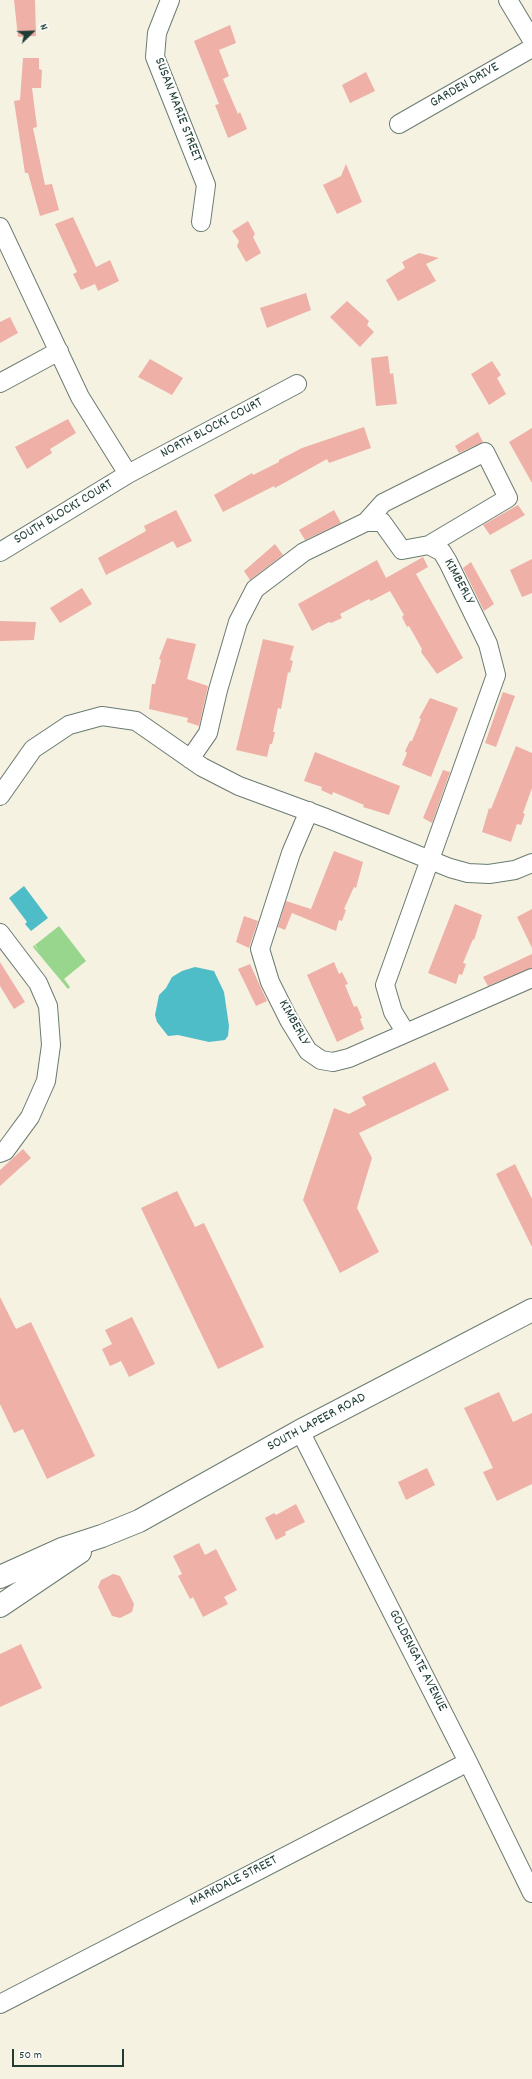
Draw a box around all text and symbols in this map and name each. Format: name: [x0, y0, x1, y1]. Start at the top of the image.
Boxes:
north arrow: [12, 12, 52, 52]
text: N: [35, 22, 51, 33]
street label: SUSAN MARIE STREET: [149, 55, 205, 165]
street label: GARDEN DRIVE: [428, 60, 502, 112]
street label: NORTH BLOCKI COURT: [158, 395, 266, 463]
street label: SOUTH BLOCKI COURT: [12, 477, 116, 549]
street label: KIMBERLY: [439, 556, 477, 608]
street label: KIMBERLY: [274, 997, 312, 1049]
street label: SOUTH LAPEER ROAD: [265, 1390, 369, 1456]
street label: GOLDENGATE AVENUE: [384, 1607, 450, 1715]
street label: MARKDALE STREET: [187, 1853, 281, 1911]
scale bar: [14, 2041, 126, 2067]
text: 50 m: [19, 2047, 42, 2064]

